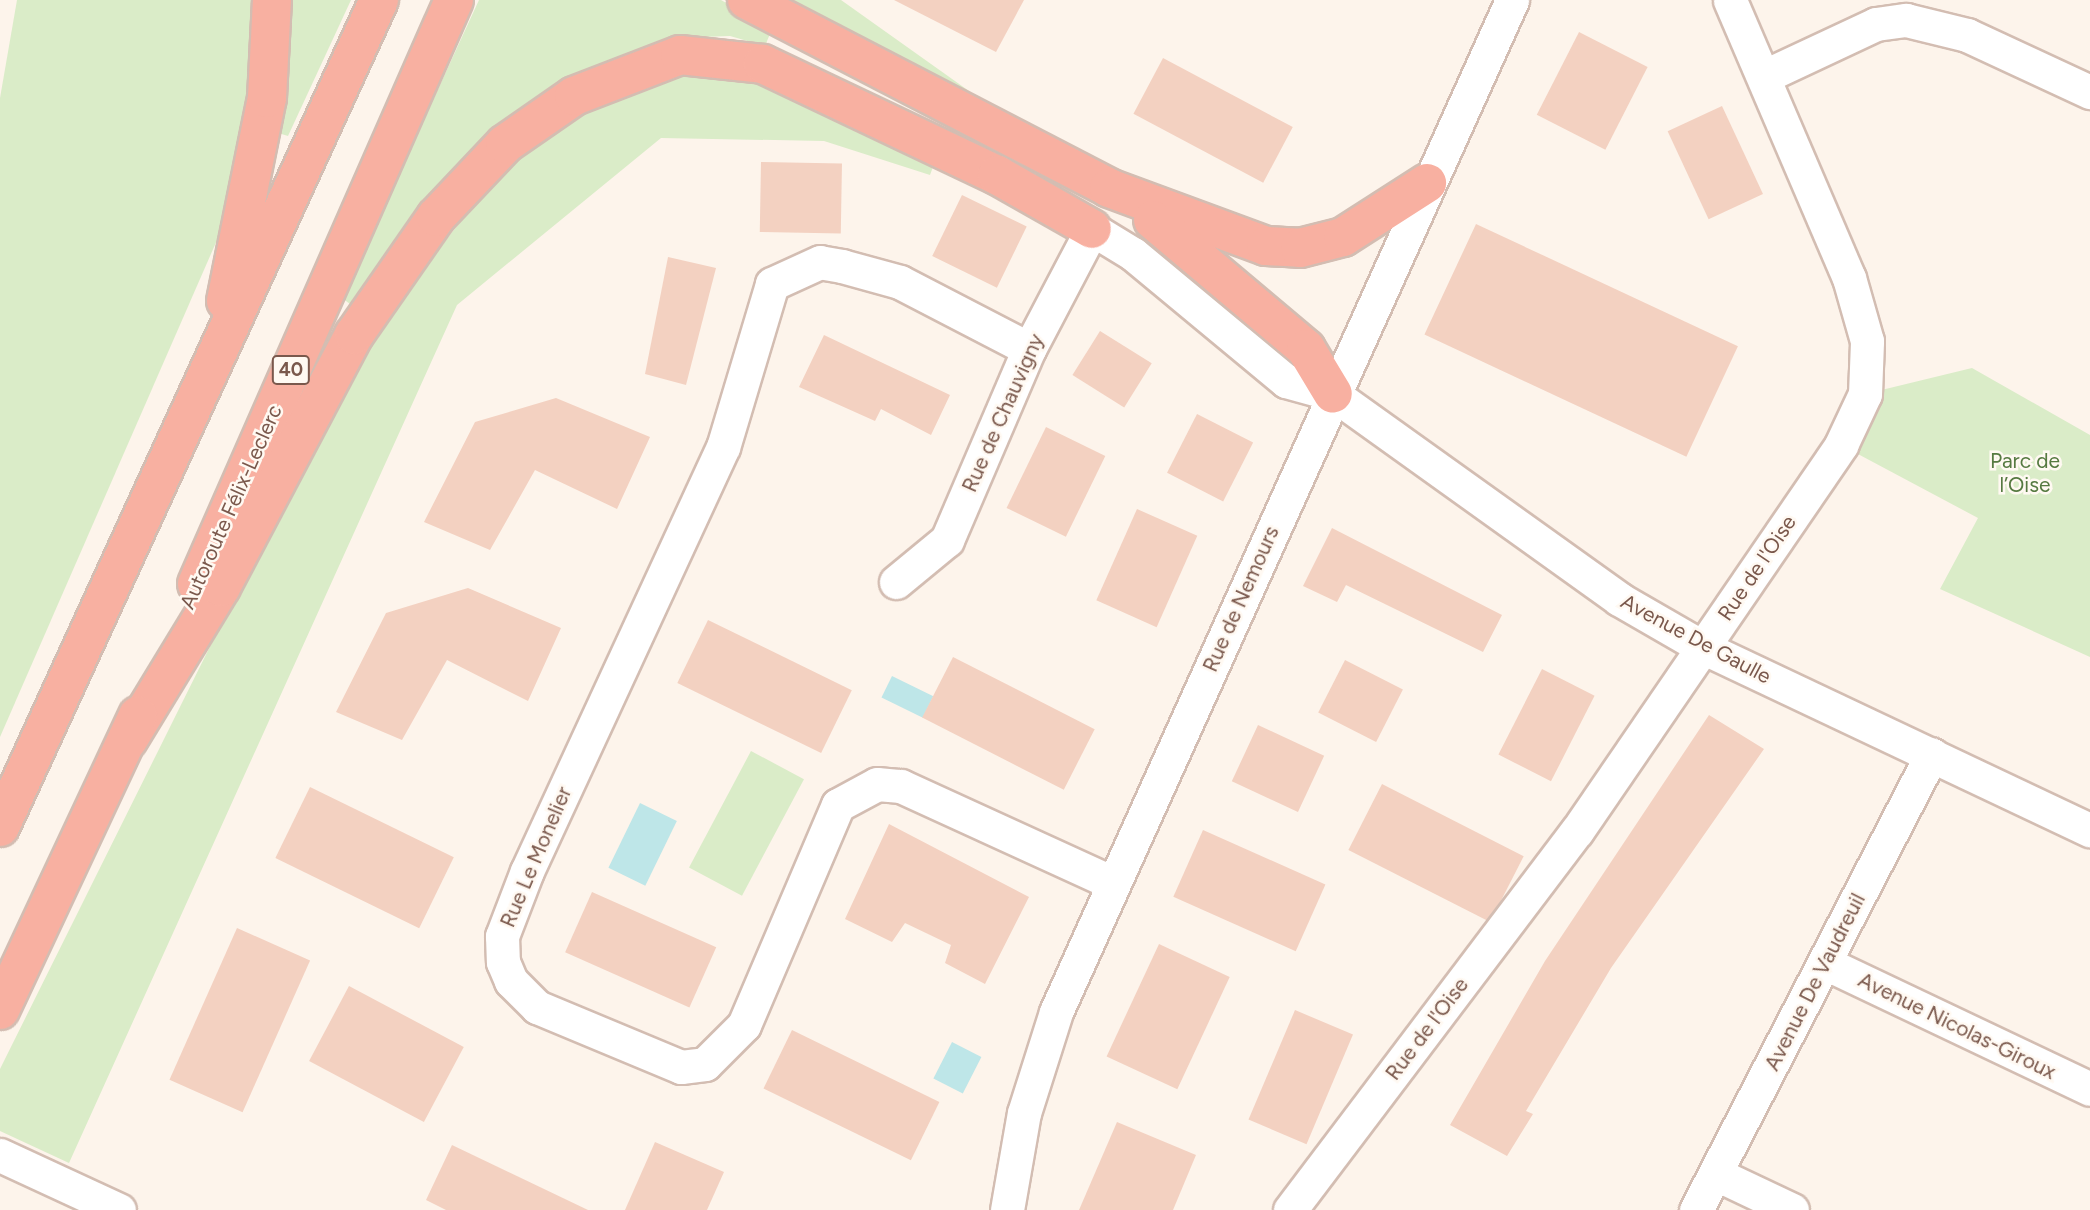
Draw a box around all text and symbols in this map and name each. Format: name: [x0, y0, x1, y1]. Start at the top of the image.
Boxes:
street label: Rue de Chauvigny: [957, 330, 1049, 496]
road number: 40: [272, 354, 310, 386]
street label: Autoroute Félix-Leclerc: [175, 401, 287, 613]
park label: Parc de l’Oise: [1990, 448, 2060, 498]
street label: Rue de l'Oise: [1713, 511, 1801, 625]
street label: Rue de Nemours: [1198, 522, 1284, 676]
street label: Avenue De Gaulle: [1617, 589, 1775, 689]
street label: Rue Le Monelier: [495, 783, 577, 931]
street label: Avenue De Vaudreuil: [1759, 889, 1871, 1075]
street label: Avenue Nicolas-Giroux: [1854, 967, 2060, 1085]
street label: Rue de l'Oise: [1380, 973, 1474, 1085]

